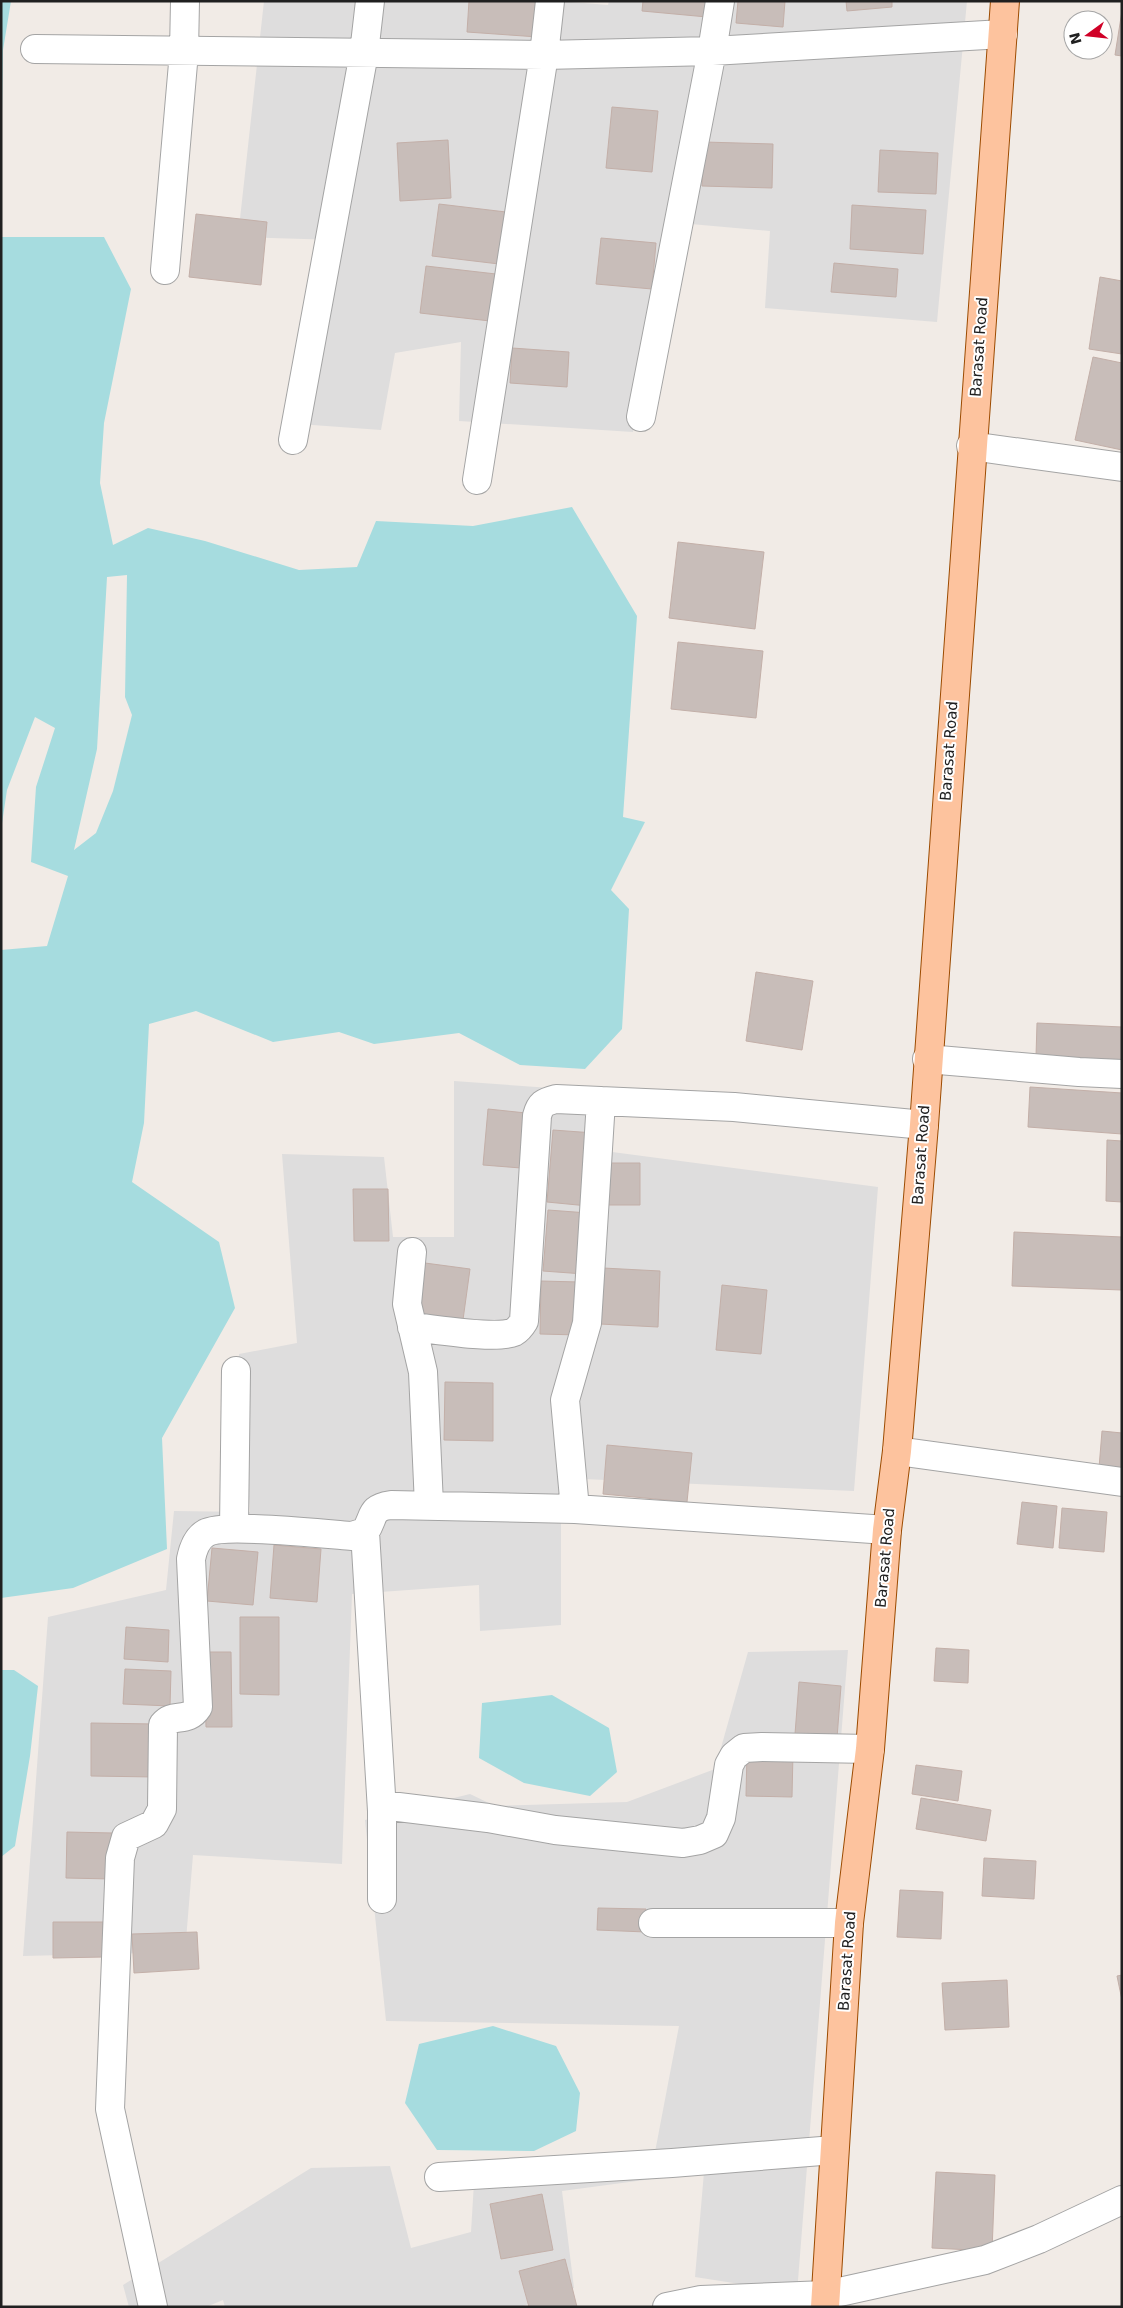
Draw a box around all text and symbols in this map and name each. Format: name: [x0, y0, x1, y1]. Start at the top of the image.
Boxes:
north arrow: [1063, 10, 1113, 60]
text: N: [1066, 31, 1085, 46]
street label: Barasat Road: [967, 296, 991, 398]
street label: Barasat Road: [937, 700, 961, 802]
street label: Barasat Road: [909, 1104, 933, 1206]
street label: Barasat Road: [872, 1507, 898, 1609]
street label: Barasat Road: [835, 1910, 859, 2012]

